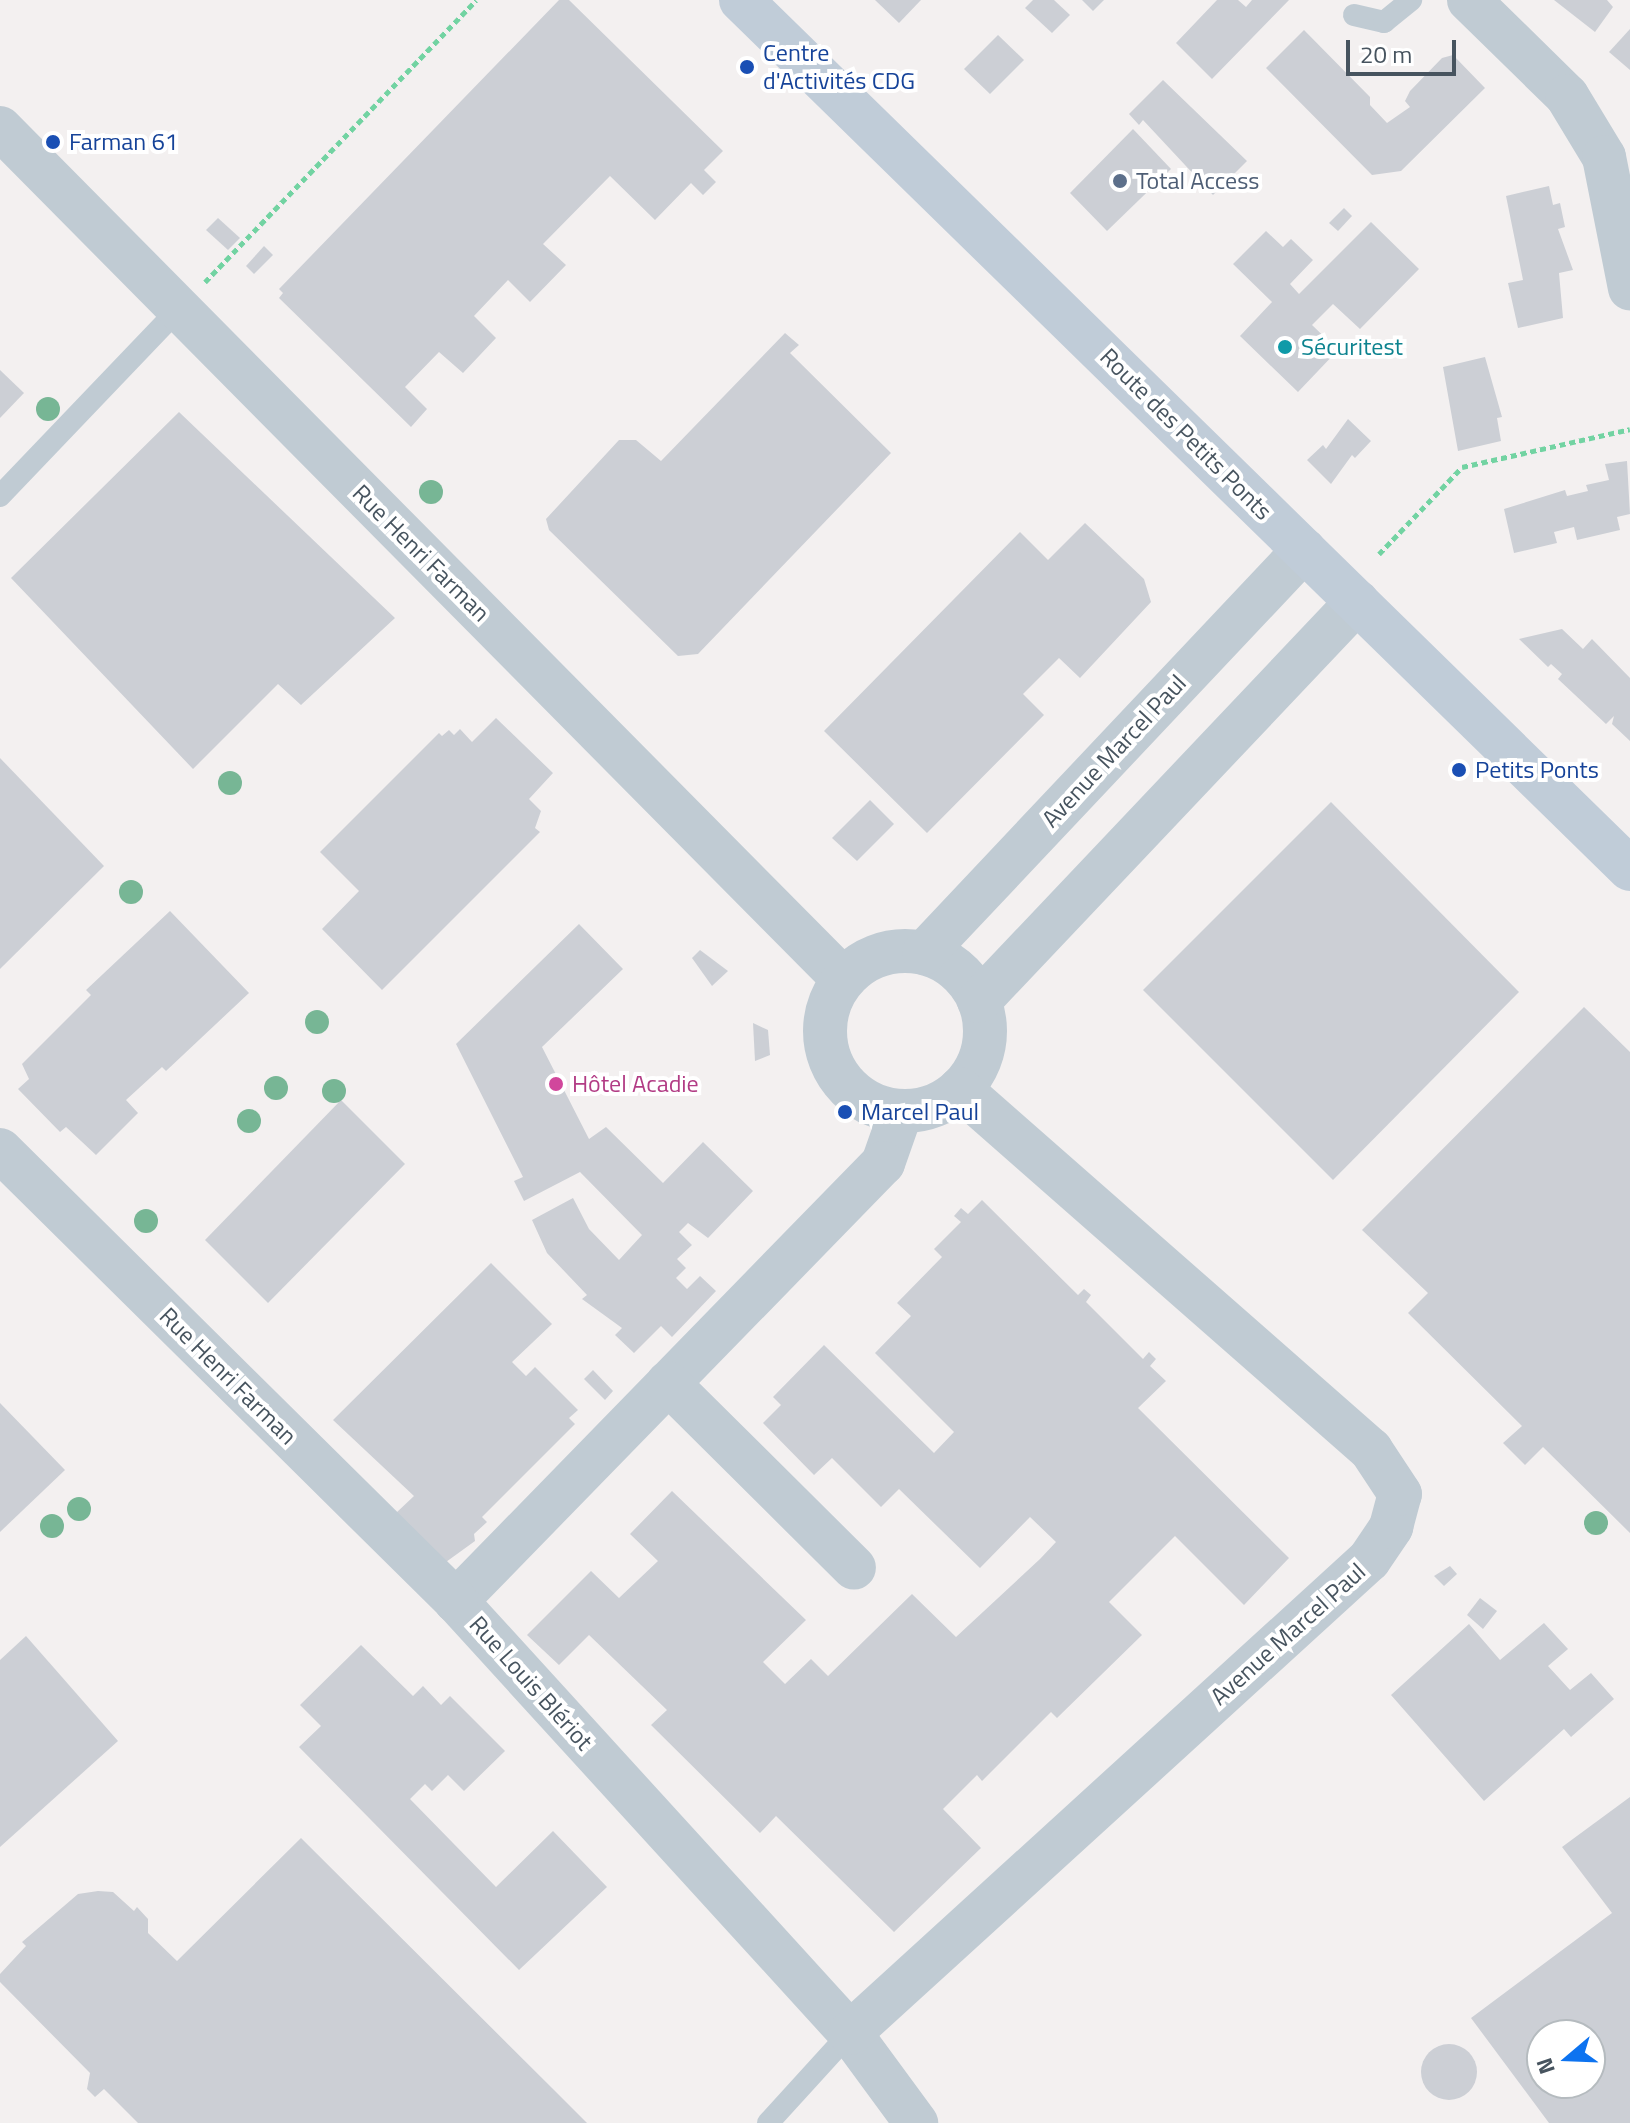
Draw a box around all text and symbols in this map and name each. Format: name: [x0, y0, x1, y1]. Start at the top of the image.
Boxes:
scale bar: [1350, 24, 1460, 74]
text: 20 m: [1360, 36, 1412, 72]
place label: Centre d'Activités CDG: [763, 39, 915, 95]
marker: Centre d'Activités CDG: [738, 58, 756, 76]
place label: Farman 61: [69, 128, 178, 156]
marker: Farman 61: [44, 133, 62, 151]
place label: Total Access: [1136, 167, 1260, 195]
marker: Total Access: [1111, 172, 1129, 190]
place label: Sécuritest: [1301, 333, 1403, 361]
marker: Sécuritest: [1276, 338, 1294, 356]
street label: Route des Petits Ponts: [1094, 342, 1278, 526]
street label: Rue Henri Farman: [346, 478, 496, 628]
street label: Avenue Marcel Paul: [1036, 669, 1192, 833]
place label: Petits Ponts: [1475, 756, 1599, 784]
marker: Petits Ponts: [1450, 761, 1468, 779]
place label: Hôtel Acadie: [572, 1070, 699, 1098]
marker: Hôtel Acadie: [547, 1075, 565, 1093]
place label: Marcel Paul: [861, 1098, 979, 1126]
marker: Marcel Paul: [836, 1103, 854, 1121]
street label: Rue Henri Farman: [153, 1301, 303, 1451]
street label: Avenue Marcel Paul: [1205, 1557, 1371, 1711]
street label: Rue Louis Blériot: [463, 1610, 599, 1756]
north arrow: [1526, 2019, 1606, 2099]
text: N: [1527, 2053, 1564, 2079]

